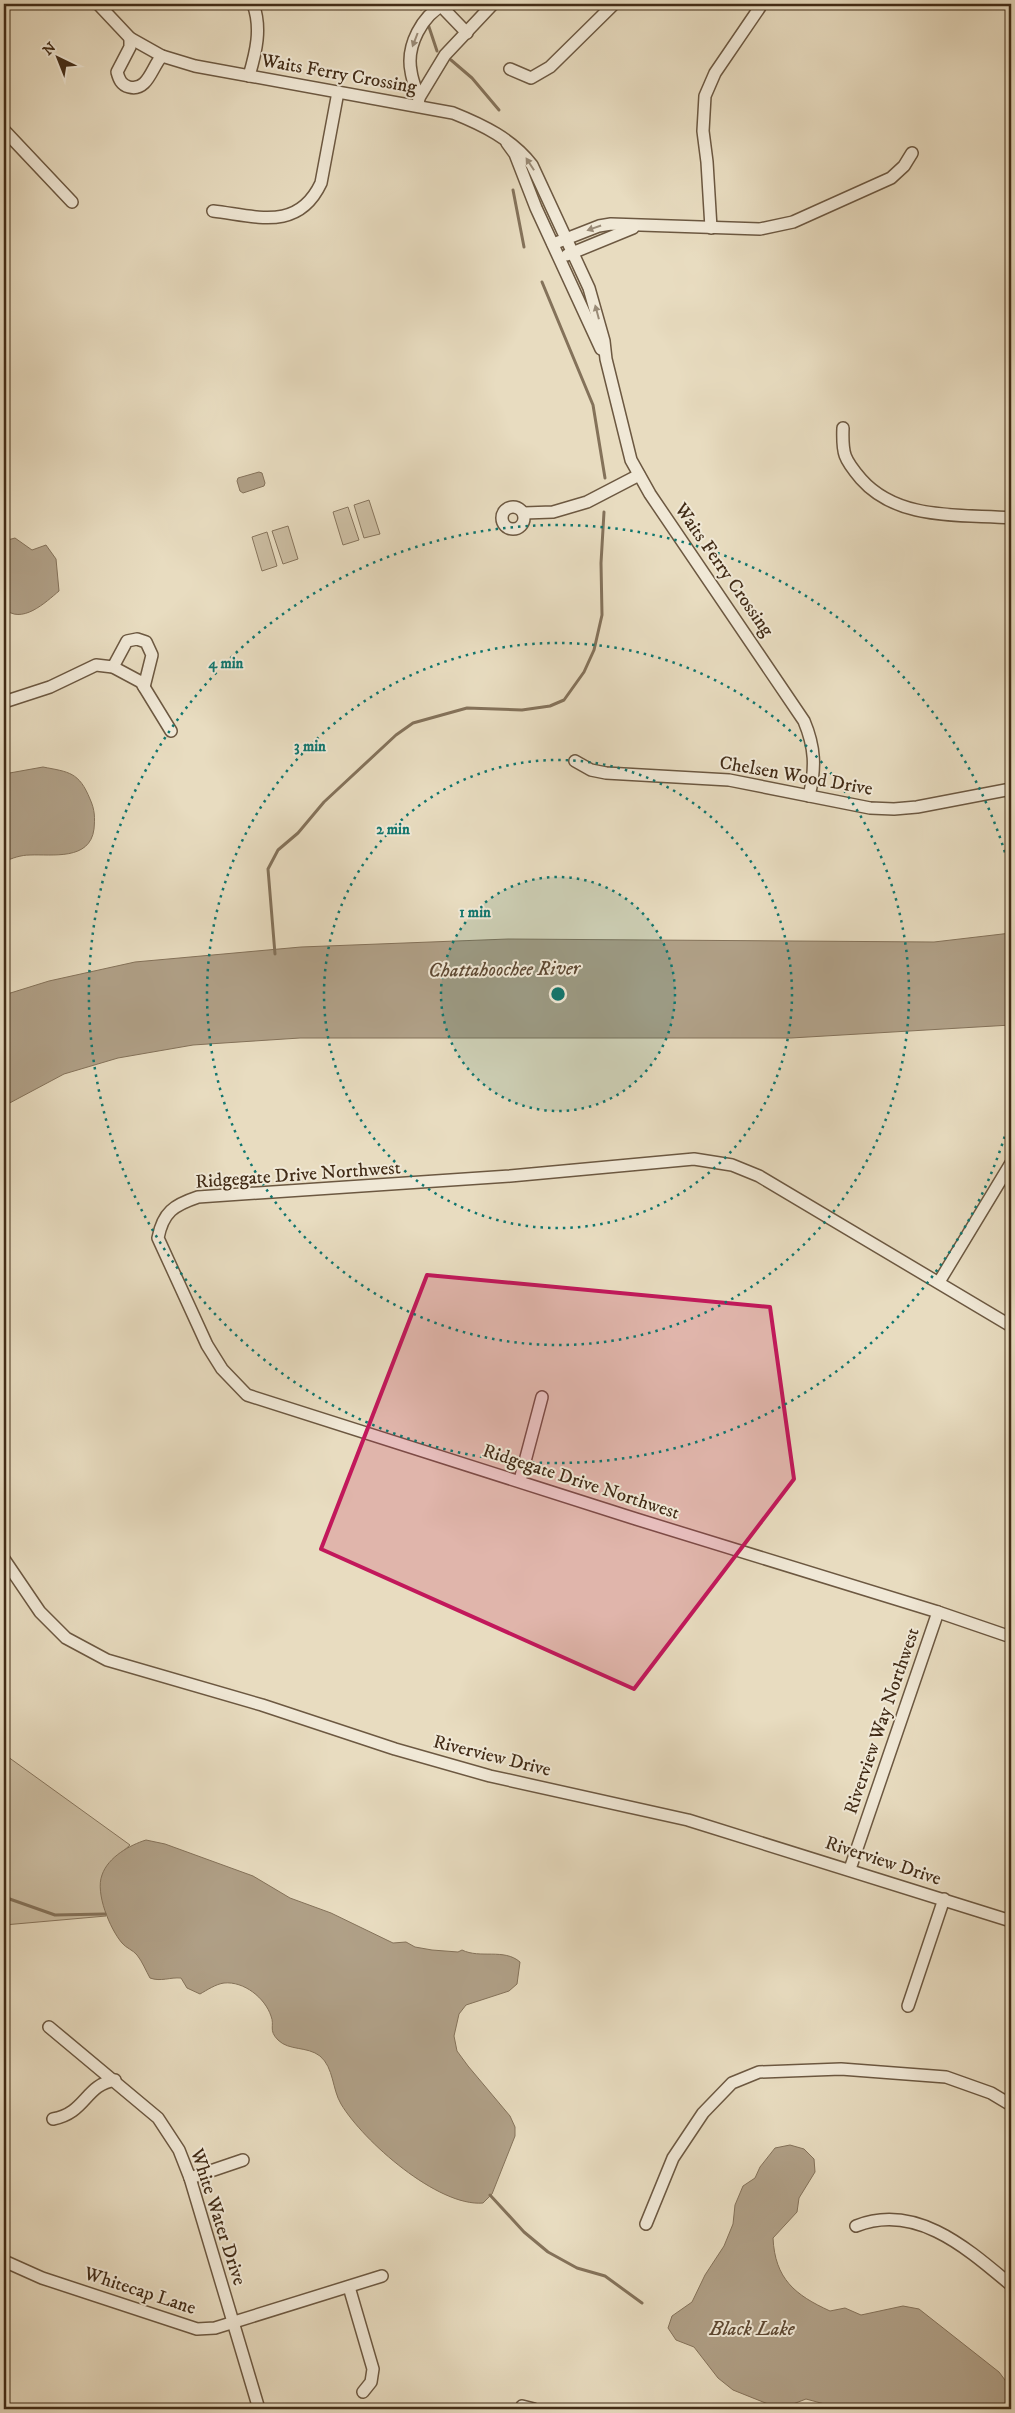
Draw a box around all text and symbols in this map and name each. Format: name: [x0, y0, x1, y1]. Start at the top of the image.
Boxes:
north arrow: [32, 32, 82, 82]
one-way arrow: [411, 33, 419, 48]
text: N: [39, 38, 61, 60]
street label: Waits Ferry Crossing: [258, 49, 419, 99]
one-way arrow: [526, 157, 535, 170]
one-way arrow: [586, 225, 601, 233]
one-way arrow: [592, 304, 600, 319]
street label: Waits Ferry Crossing: [669, 498, 779, 642]
text: 4 min: [208, 654, 244, 673]
text: 3 min: [294, 737, 326, 756]
street label: Chelsen Wood Drive: [718, 751, 875, 801]
text: 2 min: [376, 820, 410, 839]
text: 1 min: [459, 903, 491, 922]
water label: Chattahoochee River: [428, 956, 582, 984]
centre of rings: [549, 985, 567, 1003]
street label: Ridgegate Drive Northwest: [195, 1156, 401, 1194]
street label: Ridgegate Drive Northwest: [480, 1439, 682, 1525]
street label: Riverview Way Northwest: [839, 1625, 925, 1817]
street label: Riverview Drive: [431, 1730, 553, 1782]
street label: Riverview Drive: [822, 1831, 944, 1891]
street label: White Water Drive: [185, 2145, 251, 2288]
street label: Whitecap Lane: [80, 2262, 199, 2320]
water label: Black Lake: [708, 2317, 796, 2342]

